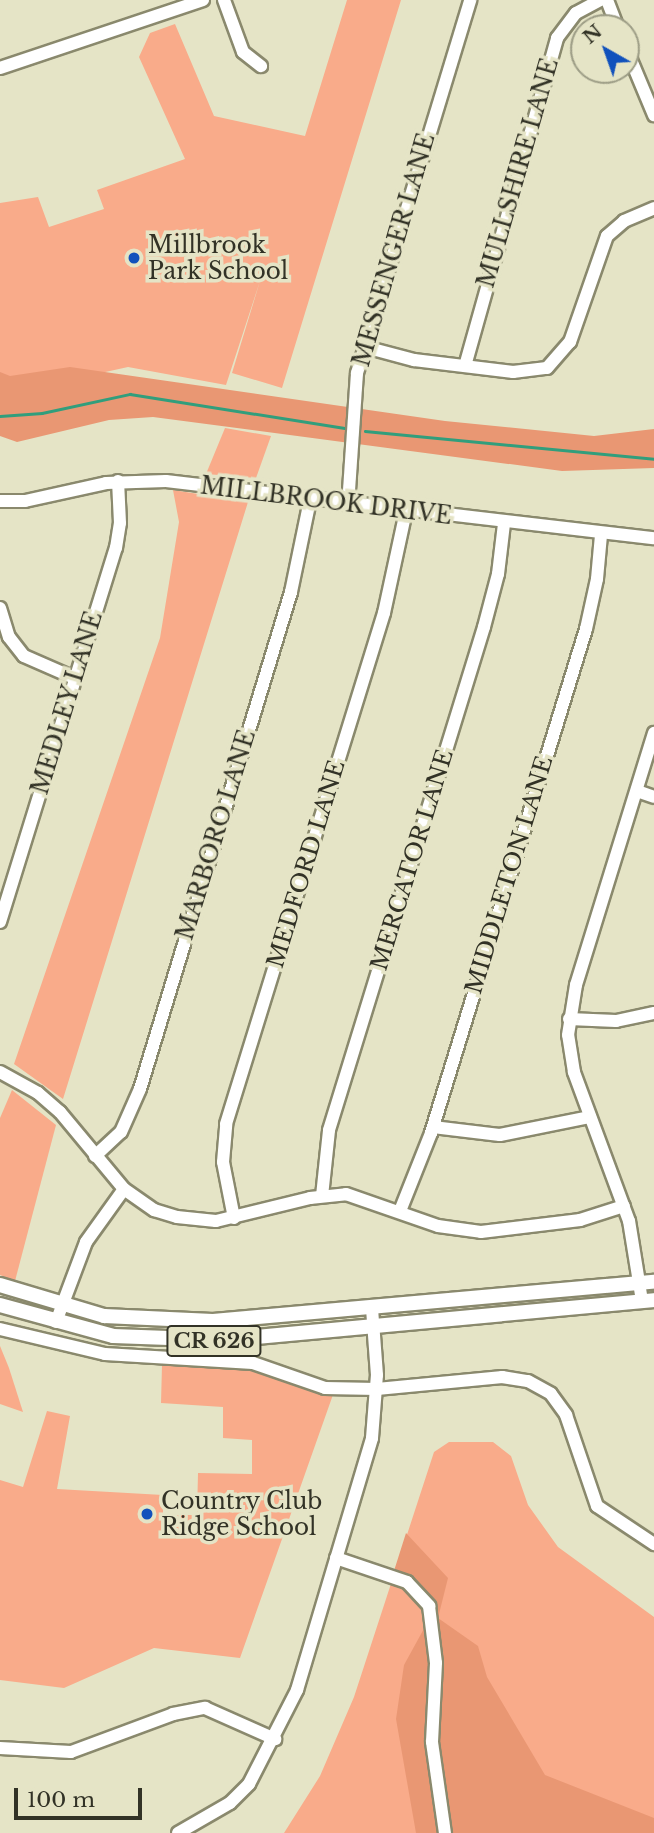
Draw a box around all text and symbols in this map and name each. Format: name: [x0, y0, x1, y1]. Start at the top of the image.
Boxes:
north arrow: [570, 14, 640, 84]
text: N: [578, 20, 607, 49]
street label: MULLSHIRE LANE: [472, 55, 564, 291]
street label: MESSENGER LANE: [347, 130, 441, 370]
place label: Millbrook Park School: [148, 231, 289, 285]
marker: Millbrook Park School: [126, 250, 142, 266]
street label: MILLBROOK DRIVE: [199, 472, 453, 530]
street label: MEDLEY LANE: [26, 608, 108, 798]
street label: MARBORO LANE: [171, 727, 261, 943]
street label: MERCATOR LANE: [365, 746, 459, 974]
street label: MIDDLETON LANE: [460, 753, 558, 997]
street label: MEDFORD LANE: [261, 757, 351, 971]
road number: CR 626: [165, 1324, 263, 1358]
place label: Country Club Ridge School: [161, 1487, 323, 1541]
marker: Country Club Ridge School: [139, 1506, 155, 1522]
scale bar: [18, 1773, 145, 1817]
text: 100 m: [27, 1787, 95, 1813]

